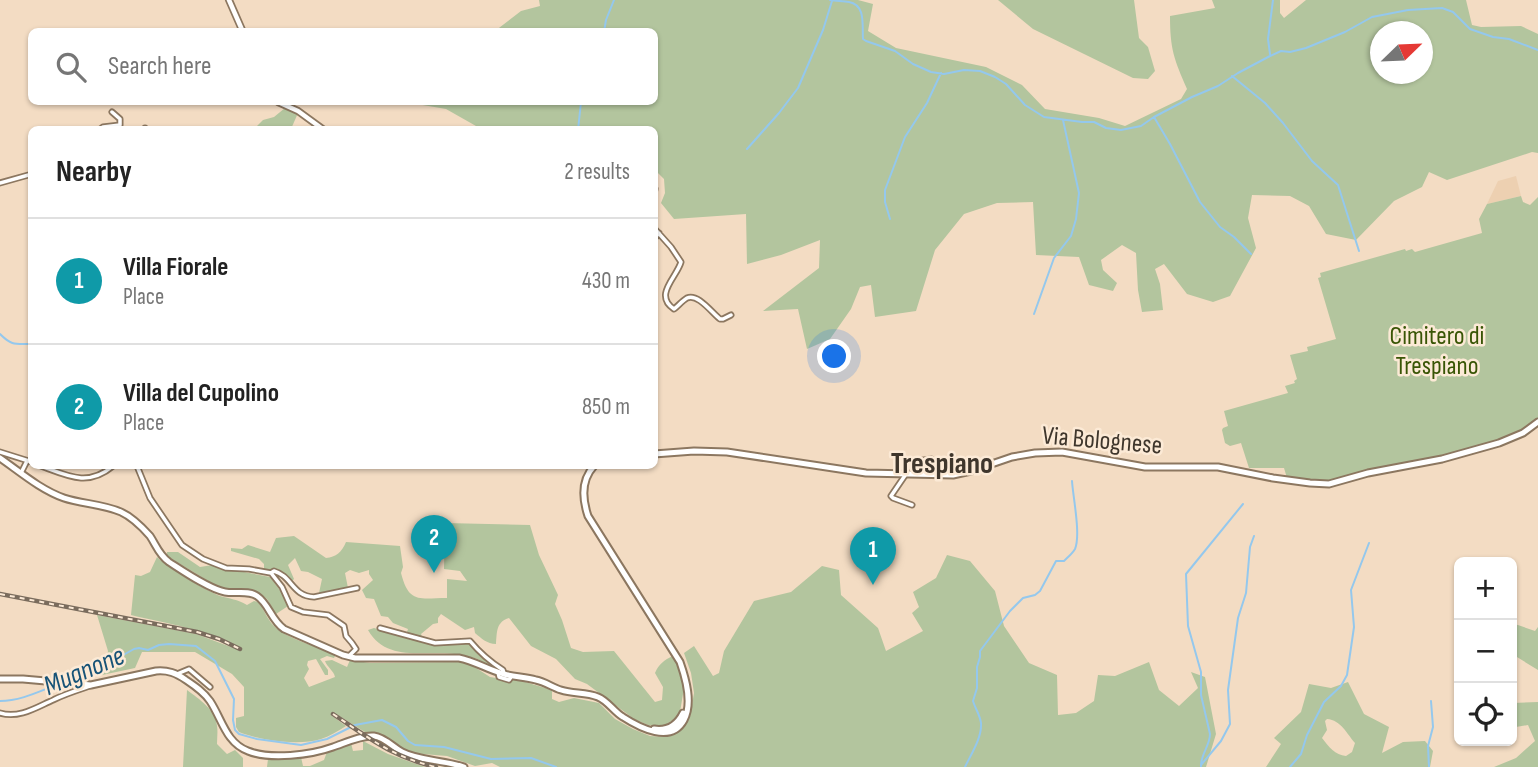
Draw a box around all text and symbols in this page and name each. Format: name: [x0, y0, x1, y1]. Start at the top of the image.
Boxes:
north arrow: [1370, 21, 1433, 84]
search box: [28, 28, 658, 105]
icon: search: [52, 48, 90, 86]
text: Search here: [108, 51, 211, 82]
text: Nearby: [56, 154, 132, 190]
text: 2 results: [564, 158, 630, 186]
text: Villa Fiorale: [123, 252, 228, 283]
text: 1: [74, 267, 84, 295]
text: 430 m: [582, 267, 630, 295]
text: Place: [123, 283, 164, 311]
park label: Cimitero di Trespiano: [1390, 321, 1484, 382]
your location: [817, 339, 851, 373]
text: Villa del Cupolino: [123, 378, 279, 409]
text: 2: [74, 393, 84, 421]
text: 850 m: [582, 393, 630, 421]
text: Place: [123, 409, 164, 437]
street label: Via Bolognese: [1041, 420, 1163, 462]
district label: Trespiano: [891, 446, 993, 482]
pin: 2: [411, 515, 457, 573]
pin: 1: [850, 527, 896, 585]
map controls: [1454, 557, 1517, 746]
button: +: [1454, 557, 1517, 620]
button: −: [1454, 620, 1517, 683]
water label: Mugnone: [38, 639, 130, 703]
button: locate: [1454, 683, 1517, 746]

